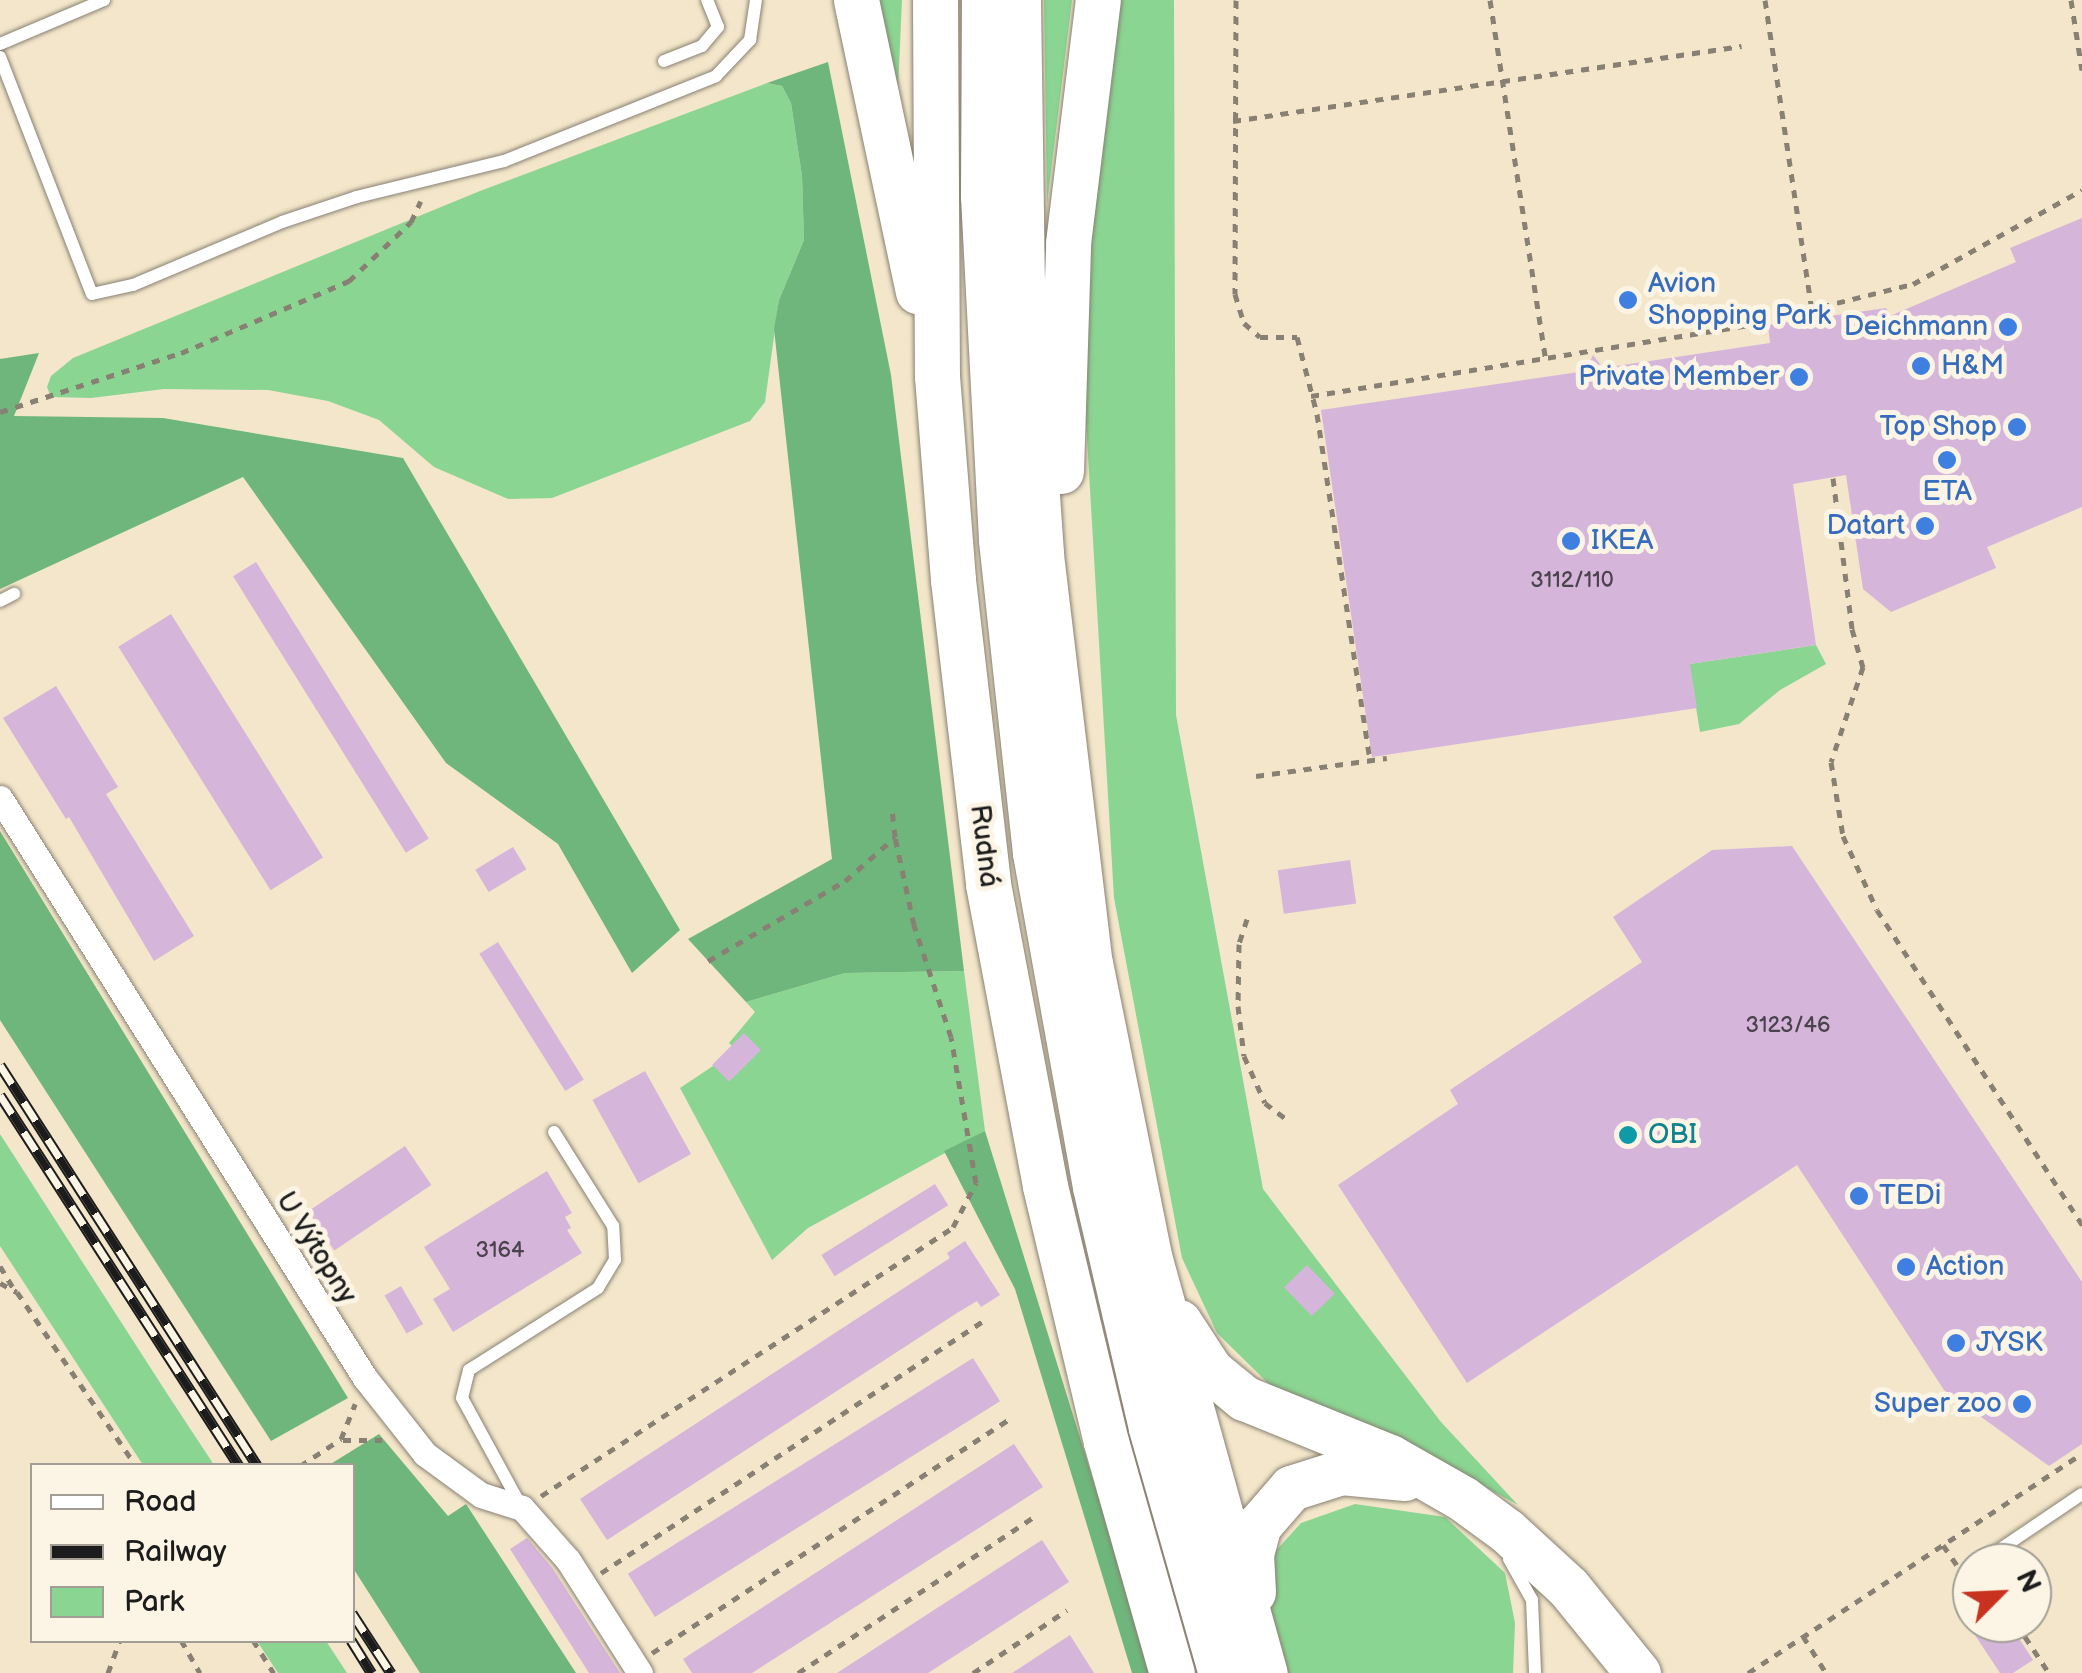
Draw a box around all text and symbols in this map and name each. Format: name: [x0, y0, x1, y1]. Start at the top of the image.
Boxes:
place label: Avion Shopping Park: [1648, 267, 1831, 333]
marker: Avion Shopping Park: [1617, 289, 1639, 311]
place label: Deichmann: [1844, 310, 1988, 344]
marker: Deichmann: [1997, 316, 2019, 338]
place label: H&M: [1941, 349, 2004, 383]
marker: H&M: [1910, 355, 1932, 377]
place label: Private Member: [1578, 360, 1779, 394]
marker: Private Member: [1788, 366, 1810, 388]
place label: Top Shop: [1879, 410, 1997, 444]
marker: Top Shop: [2006, 416, 2028, 438]
marker: ETA: [1936, 449, 1958, 471]
place label: ETA: [1922, 475, 1972, 509]
place label: Datart: [1827, 509, 1905, 543]
marker: Datart: [1914, 515, 1936, 537]
place label: IKEA: [1591, 524, 1653, 558]
marker: IKEA: [1560, 530, 1582, 552]
house number: 3112/110: [1530, 568, 1614, 594]
street label: Rudná: [962, 803, 1006, 889]
house number: 3123/46: [1746, 1013, 1830, 1039]
place label: OBI: [1648, 1118, 1697, 1152]
marker: OBI: [1617, 1124, 1639, 1146]
place label: TEDi: [1879, 1179, 1941, 1213]
marker: TEDi: [1848, 1185, 1870, 1207]
street label: U Výtopny: [268, 1186, 364, 1310]
house number: 3164: [476, 1238, 524, 1264]
place label: Action: [1926, 1250, 2004, 1284]
marker: Action: [1895, 1256, 1917, 1278]
place label: JYSK: [1976, 1326, 2042, 1360]
marker: JYSK: [1945, 1332, 1967, 1354]
place label: Super zoo: [1874, 1387, 2002, 1421]
marker: Super zoo: [2011, 1393, 2033, 1415]
legend: [30, 1463, 355, 1643]
text: Road: [124, 1484, 197, 1520]
text: Railway: [124, 1534, 226, 1570]
north arrow: [1952, 1543, 2052, 1643]
text: N: [2009, 1565, 2047, 1598]
text: Park: [124, 1584, 184, 1620]

